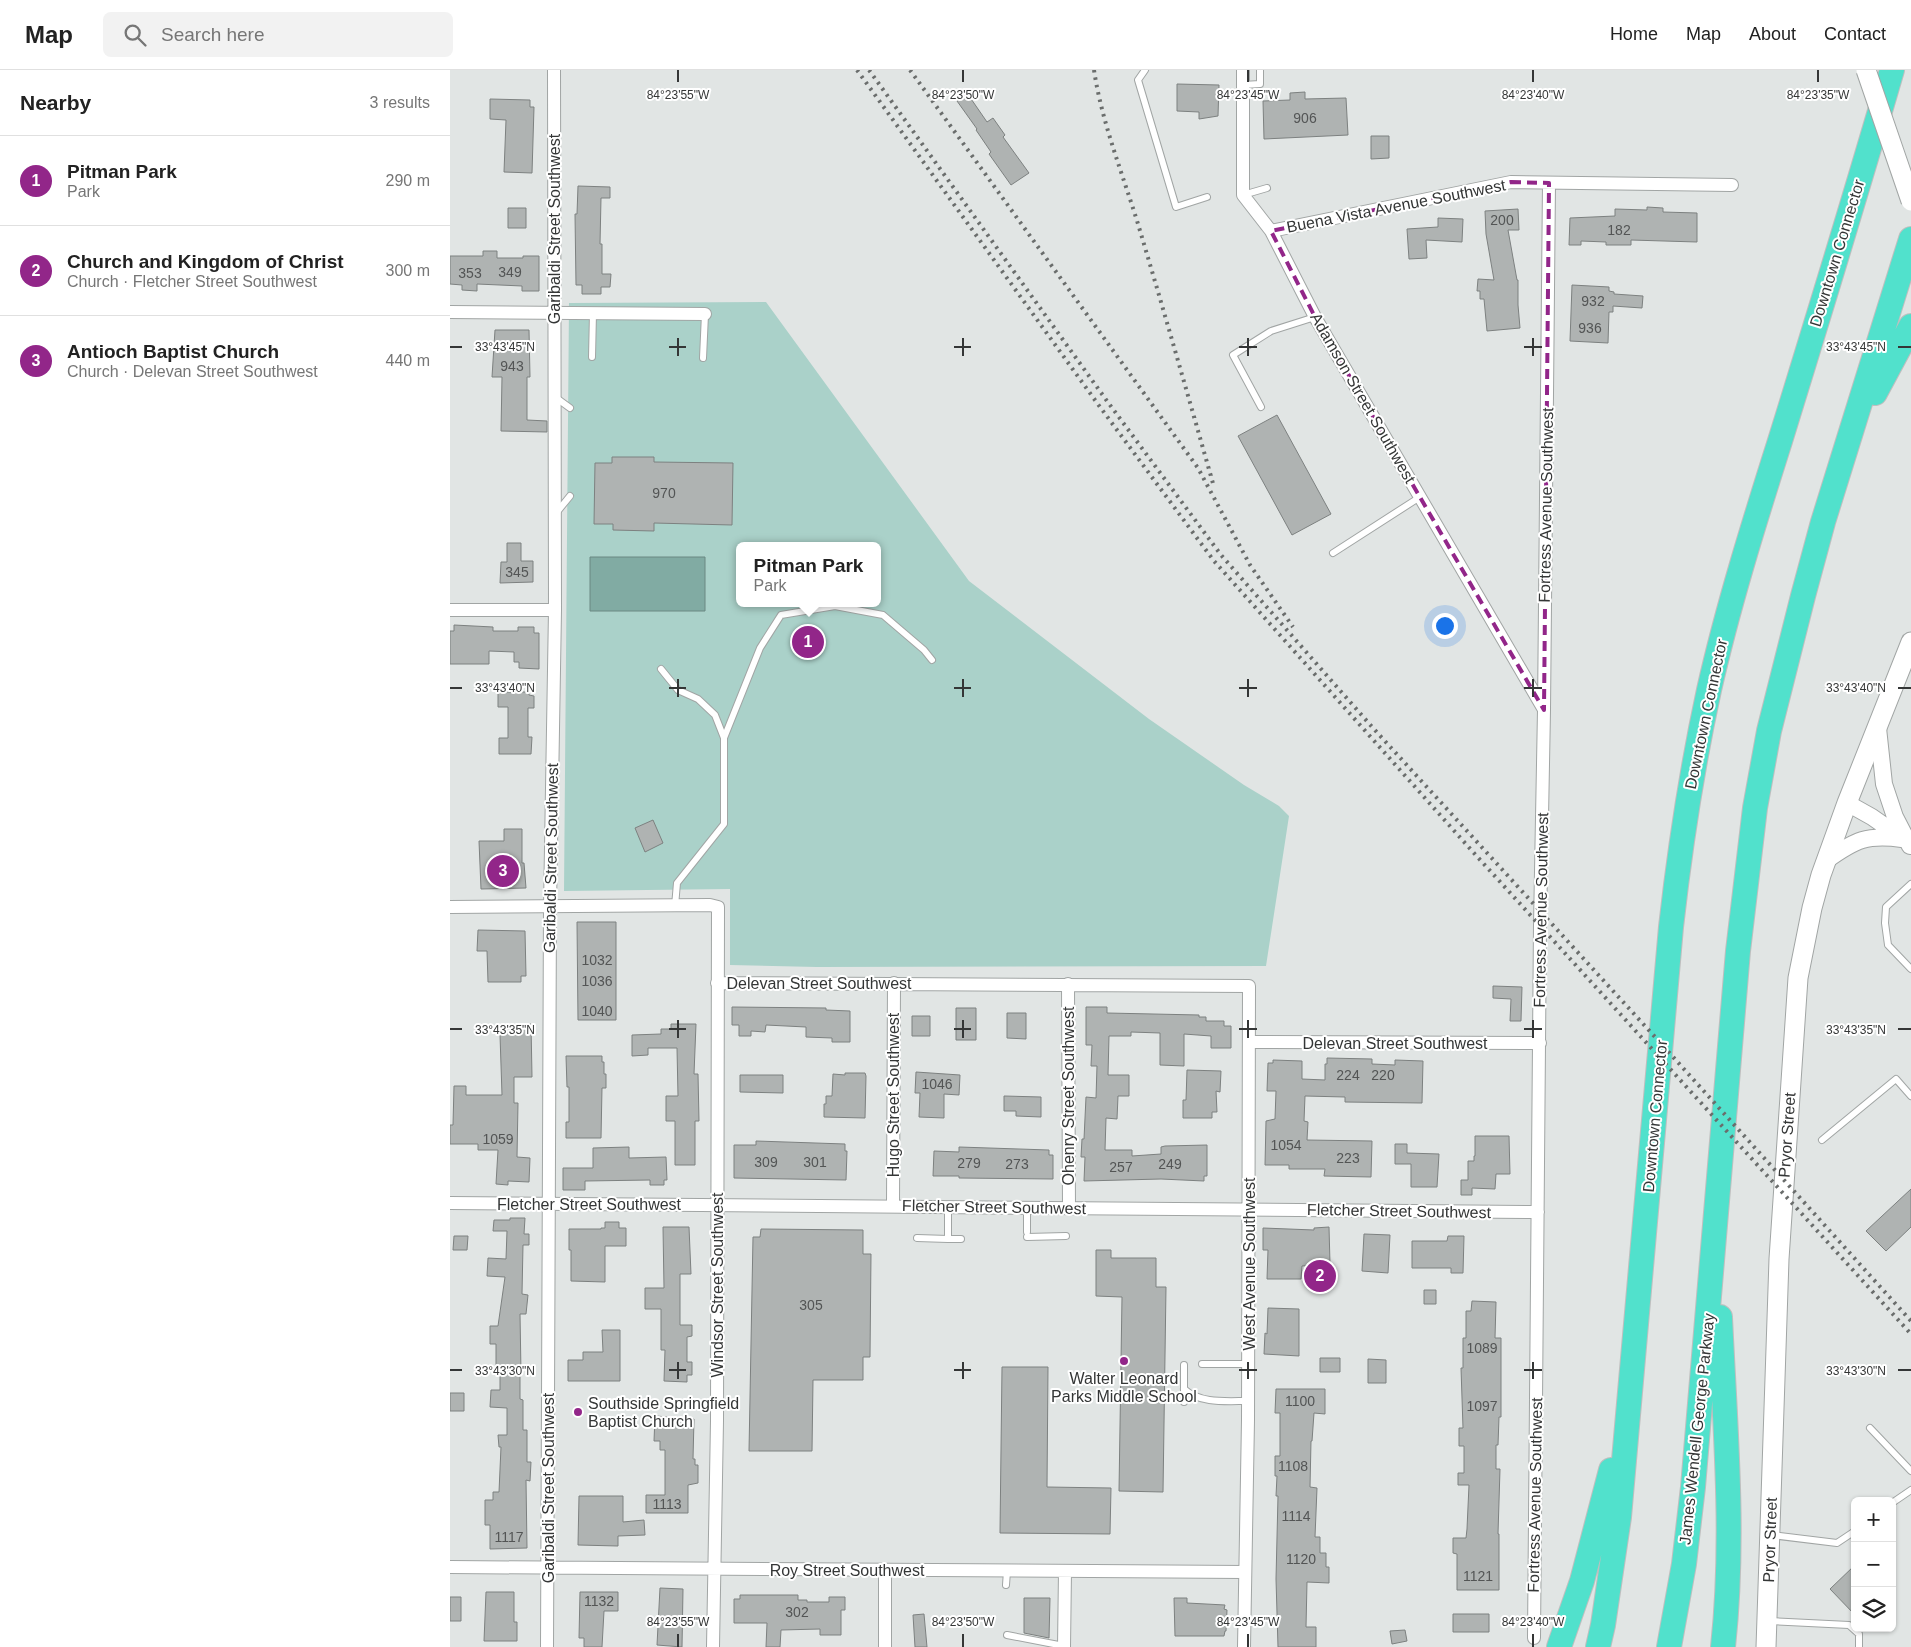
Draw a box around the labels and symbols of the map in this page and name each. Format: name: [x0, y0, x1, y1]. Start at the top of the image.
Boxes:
text: 84°23'55"W: [647, 88, 710, 102]
text: 84°23'50"W: [932, 88, 995, 102]
text: 84°23'45"W: [1217, 88, 1280, 102]
text: 84°23'40"W: [1502, 88, 1565, 102]
text: 84°23'35"W: [1787, 88, 1850, 102]
house number: 906: [1293, 110, 1317, 126]
street label: Garibaldi Street Southwest: [546, 133, 563, 324]
street label: Buena Vista Avenue Southwest: [1285, 176, 1507, 236]
street label: Downtown Connector: [1807, 177, 1868, 329]
house number: 200: [1490, 212, 1514, 228]
house number: 182: [1607, 222, 1631, 238]
house number: 349: [498, 264, 522, 280]
house number: 353: [458, 265, 482, 281]
house number: 932: [1581, 293, 1605, 309]
street label: Adamson Street Southwest: [1307, 310, 1419, 487]
house number: 936: [1578, 320, 1602, 336]
text: 33°43'45"N: [475, 340, 535, 354]
text: 33°43'45"N: [1826, 340, 1886, 354]
house number: 943: [500, 358, 524, 374]
street label: Fortress Avenue Southwest: [1536, 407, 1556, 603]
house number: 970: [652, 485, 676, 501]
house number: 345: [505, 564, 529, 580]
your location: [1432, 613, 1458, 639]
pin: 1: [792, 623, 824, 661]
street label: Downtown Connector: [1682, 637, 1730, 791]
text: 33°43'40"N: [475, 681, 535, 695]
text: 33°43'40"N: [1826, 681, 1886, 695]
street label: Garibaldi Street Southwest: [541, 762, 561, 953]
street label: Fortress Avenue Southwest: [1531, 812, 1551, 1008]
pin: 3: [487, 852, 519, 890]
house number: 1032: [581, 952, 613, 968]
house number: 1036: [581, 973, 613, 989]
street label: Delevan Street Southwest: [727, 975, 912, 992]
house number: 1040: [581, 1003, 613, 1019]
street label: Ohenry Street Southwest: [1060, 1006, 1077, 1185]
street label: Hugo Street Southwest: [885, 1012, 902, 1177]
text: 33°43'35"N: [475, 1023, 535, 1037]
text: 33°43'35"N: [1826, 1023, 1886, 1037]
street label: Delevan Street Southwest: [1303, 1035, 1488, 1052]
street label: Downtown Connector: [1640, 1038, 1670, 1193]
house number: 224: [1336, 1067, 1360, 1083]
house number: 220: [1371, 1067, 1395, 1083]
house number: 1046: [921, 1076, 953, 1092]
street label: Pryor Street: [1776, 1091, 1798, 1178]
house number: 1059: [482, 1131, 514, 1147]
house number: 1054: [1270, 1137, 1302, 1153]
house number: 223: [1336, 1150, 1360, 1166]
house number: 309: [754, 1154, 778, 1170]
house number: 301: [803, 1154, 827, 1170]
house number: 279: [957, 1155, 981, 1171]
house number: 273: [1005, 1156, 1029, 1172]
house number: 249: [1158, 1156, 1182, 1172]
house number: 257: [1109, 1159, 1133, 1175]
street label: West Avenue Southwest: [1241, 1177, 1258, 1350]
street label: Windsor Street Southwest: [709, 1192, 726, 1377]
street label: Fletcher Street Southwest: [497, 1196, 682, 1213]
street label: Fletcher Street Southwest: [902, 1197, 1087, 1217]
street label: Fletcher Street Southwest: [1307, 1201, 1492, 1221]
pin: 2: [1304, 1257, 1336, 1295]
house number: 305: [799, 1297, 823, 1313]
street label: James Wendell George Parkway: [1676, 1312, 1718, 1546]
house number: 1089: [1466, 1340, 1498, 1356]
marker: Walter Leonard Parks Middle School: [1118, 1355, 1130, 1367]
text: 33°43'30"N: [475, 1364, 535, 1378]
text: 33°43'30"N: [1826, 1364, 1886, 1378]
place label: Walter Leonard Parks Middle School: [1051, 1370, 1197, 1405]
street label: Garibaldi Street Southwest: [540, 1392, 557, 1583]
house number: 1100: [1285, 1393, 1315, 1409]
place label: Southside Springfield Baptist Church: [588, 1395, 739, 1430]
street label: Fortress Avenue Southwest: [1525, 1397, 1545, 1593]
house number: 1097: [1466, 1398, 1498, 1414]
marker: Southside Springfield Baptist Church: [572, 1406, 584, 1418]
house number: 1108: [1278, 1458, 1308, 1474]
house number: 1113: [652, 1496, 682, 1512]
street label: Pryor Street: [1760, 1496, 1780, 1583]
house number: 1114: [1281, 1508, 1311, 1524]
house number: 1117: [494, 1529, 524, 1545]
house number: 1120: [1286, 1551, 1316, 1567]
street label: Roy Street Southwest: [770, 1562, 925, 1579]
house number: 1121: [1463, 1568, 1493, 1584]
house number: 1132: [584, 1593, 614, 1609]
house number: 302: [785, 1604, 809, 1620]
text: 84°23'55"W: [647, 1615, 710, 1629]
text: 84°23'50"W: [932, 1615, 995, 1629]
text: 84°23'45"W: [1217, 1615, 1280, 1629]
text: 84°23'40"W: [1502, 1615, 1565, 1629]

